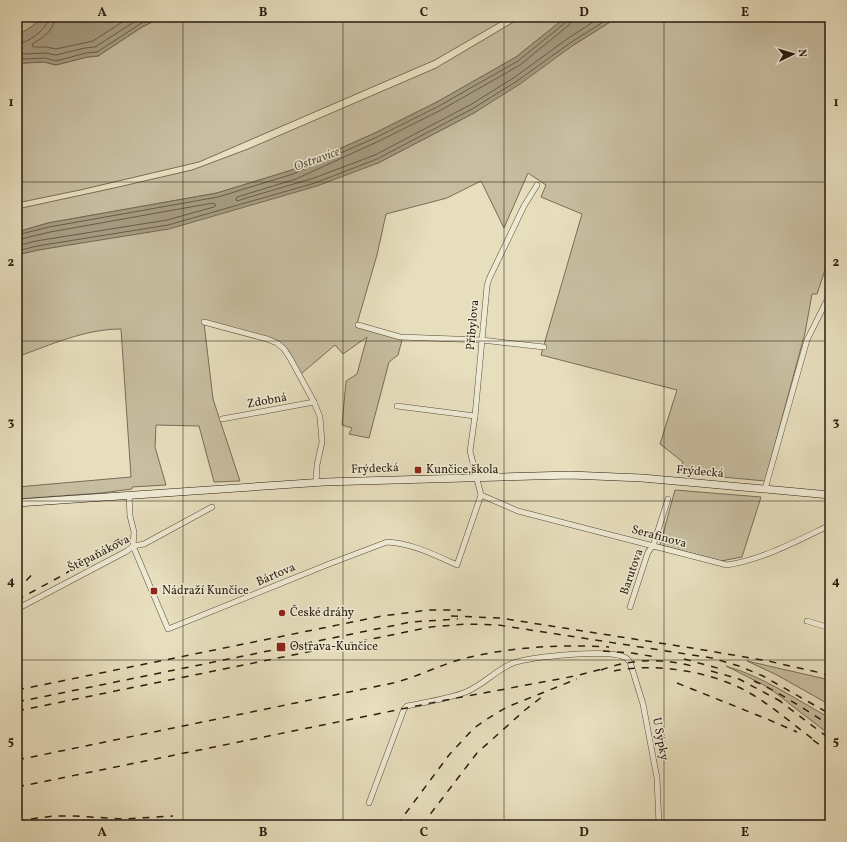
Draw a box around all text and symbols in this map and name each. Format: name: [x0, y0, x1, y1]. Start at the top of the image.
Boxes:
text: A: [97, 4, 107, 22]
text: B: [259, 4, 268, 22]
text: C: [420, 4, 428, 22]
text: D: [579, 4, 589, 22]
text: E: [741, 4, 749, 22]
north arrow: [773, 34, 813, 74]
text: N: [794, 49, 809, 58]
text: 1: [8, 94, 14, 112]
text: 1: [833, 94, 839, 112]
water label: Ostravice: [291, 143, 343, 177]
text: 2: [8, 254, 15, 272]
text: 2: [833, 254, 840, 272]
street label: Přibylova: [463, 299, 483, 351]
street label: Zdobná: [246, 390, 288, 412]
text: 3: [8, 414, 15, 432]
text: 3: [833, 414, 840, 432]
street label: Frýdecká: [351, 460, 399, 478]
place label: Kunčice,škola: [426, 462, 499, 478]
street label: Frýdecká: [675, 462, 725, 482]
marker: Kunčice,škola: [413, 465, 423, 475]
street label: Serafinova: [630, 522, 688, 552]
street label: Štěpaňákova: [65, 531, 133, 576]
street label: Barutova: [617, 547, 647, 597]
street label: Bártova: [254, 560, 298, 590]
text: 4: [7, 573, 15, 591]
text: 4: [832, 573, 840, 591]
place label: Nádraží Kunčice: [162, 583, 249, 599]
marker: Nádraží Kunčice: [149, 586, 159, 596]
place label: České dráhy: [290, 604, 355, 621]
marker: České dráhy: [277, 608, 287, 618]
place label: Ostrava-Kunčice: [290, 639, 378, 655]
marker: Ostrava-Kunčice: [275, 641, 287, 653]
street label: U Sýpky: [648, 716, 672, 762]
text: 5: [8, 733, 14, 751]
text: 5: [833, 733, 839, 751]
text: A: [97, 824, 107, 842]
text: B: [259, 824, 268, 842]
text: C: [420, 824, 428, 842]
text: D: [579, 824, 589, 842]
text: E: [741, 824, 749, 842]

